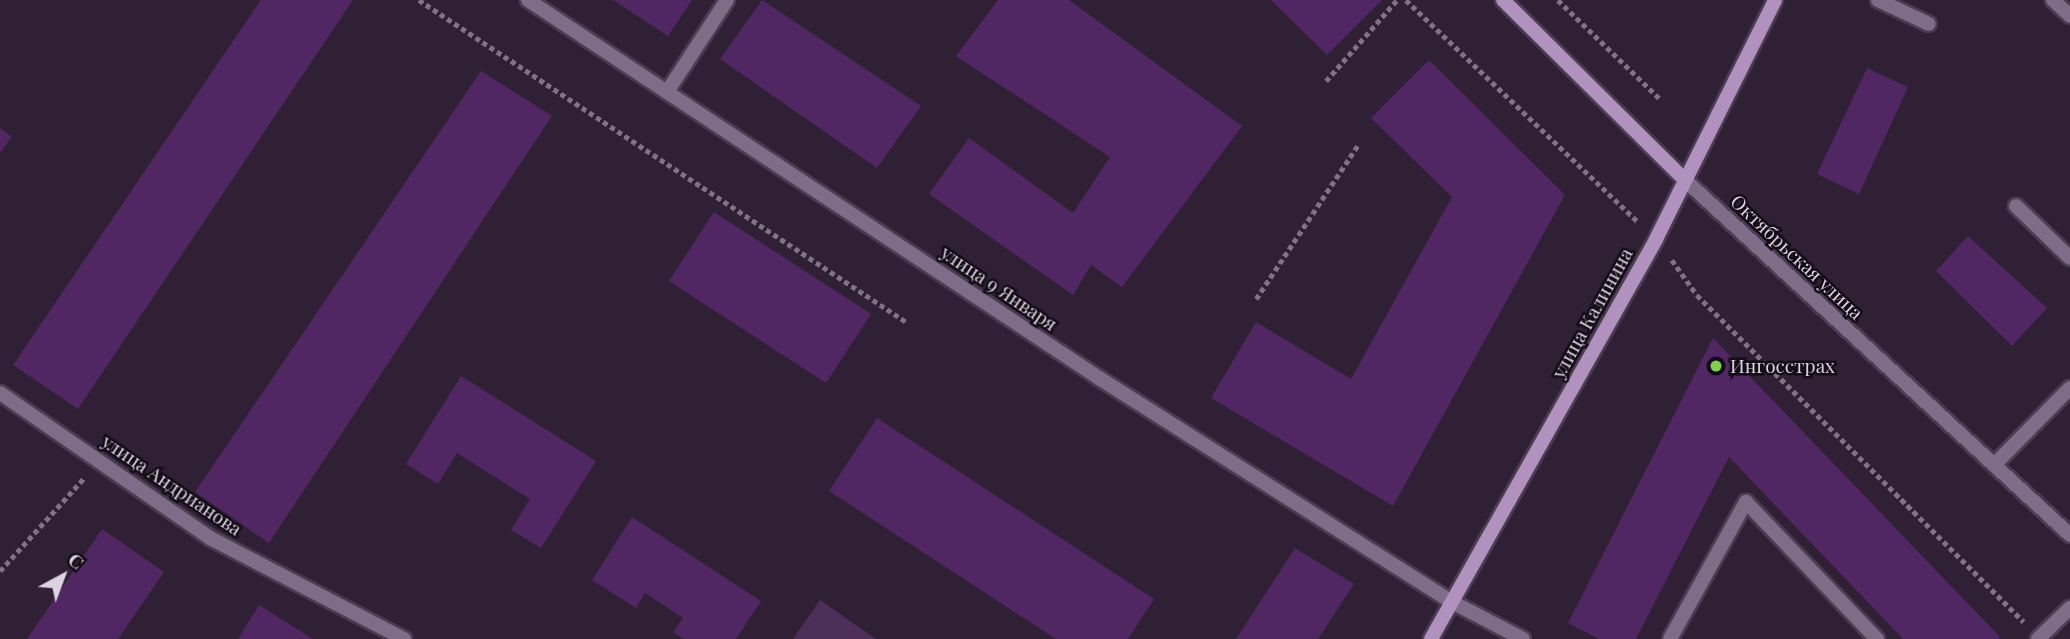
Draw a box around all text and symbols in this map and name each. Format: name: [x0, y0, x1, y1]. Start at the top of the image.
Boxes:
street label: Октябрьская улица: [1726, 190, 1868, 324]
street label: улица 9 Января: [937, 241, 1061, 335]
street label: улица Калинина: [1547, 244, 1637, 382]
place label: Ингосстрах: [1730, 355, 1835, 377]
marker: Ингосстрах: [1708, 358, 1724, 374]
street label: улица Андрианова: [98, 430, 246, 540]
north arrow: [28, 541, 98, 611]
text: С: [63, 546, 90, 574]

